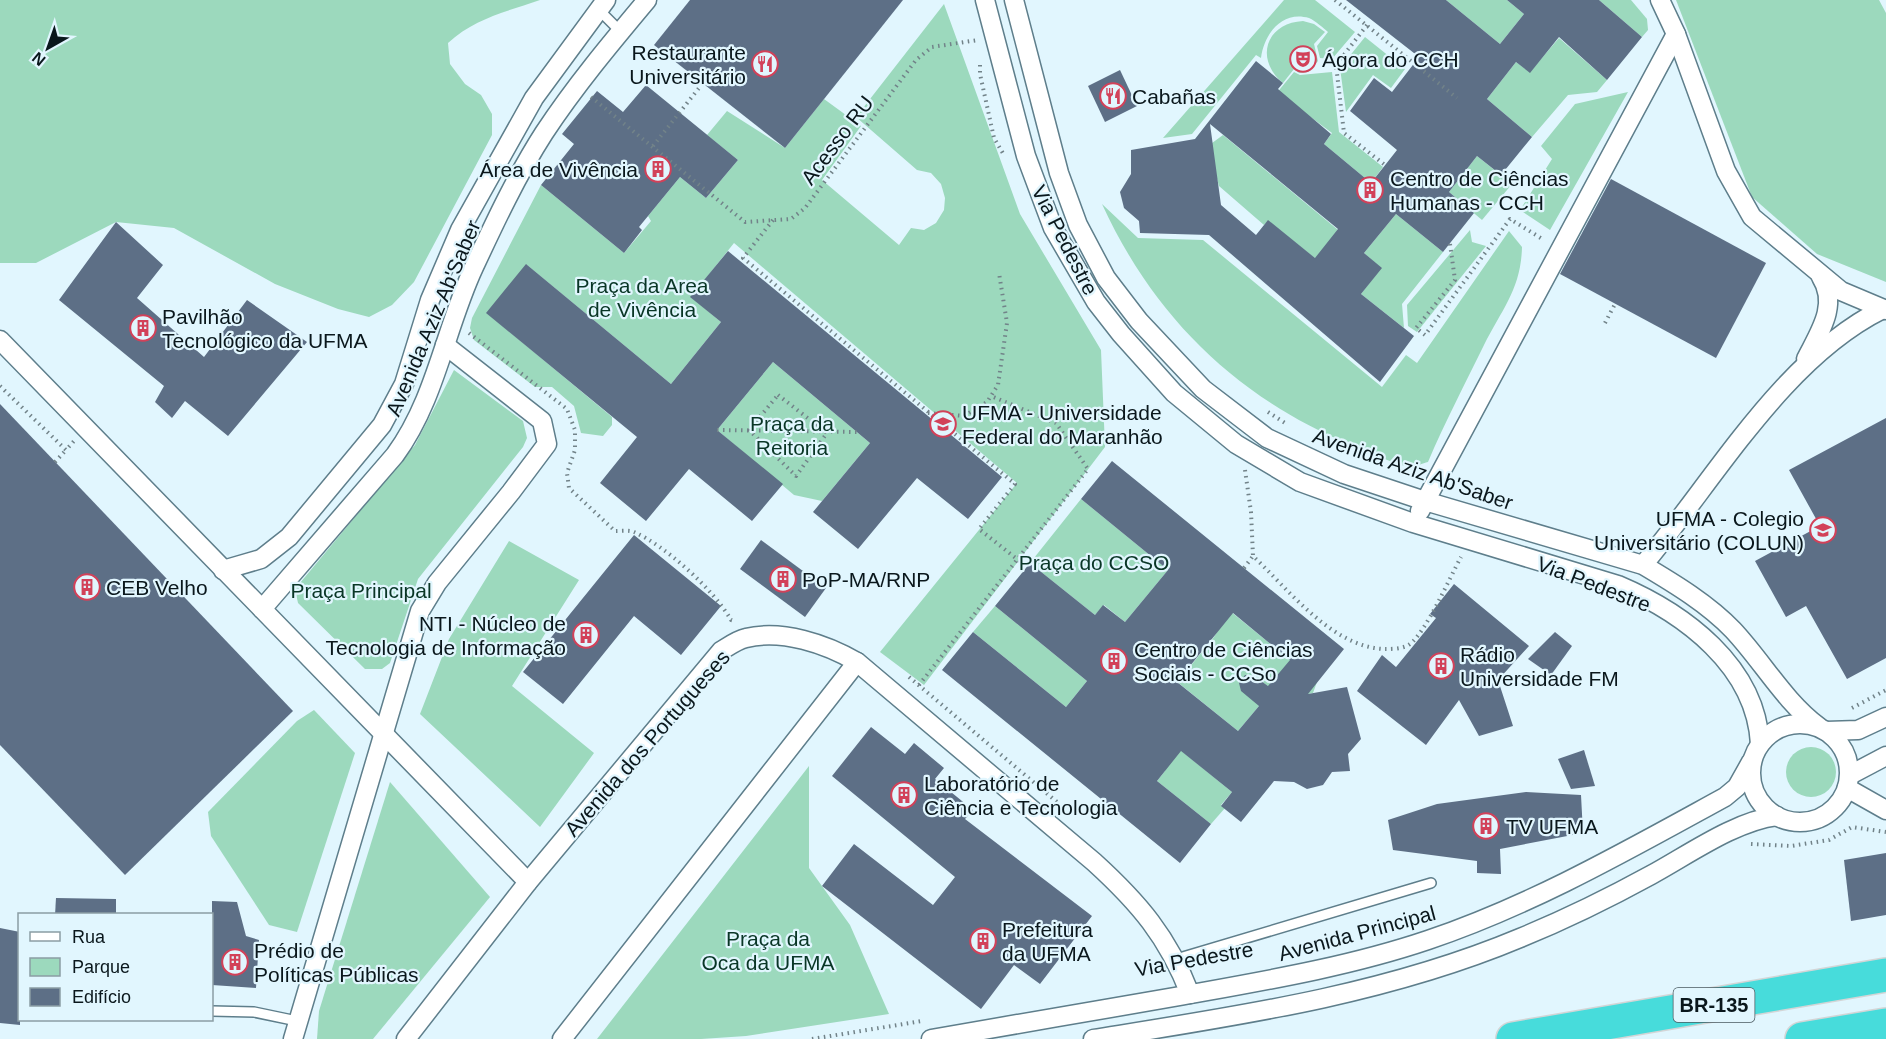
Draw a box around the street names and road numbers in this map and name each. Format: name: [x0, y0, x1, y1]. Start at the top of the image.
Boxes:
street label: Acesso RU: [796, 91, 878, 189]
street label: Via Pedestre: [1028, 181, 1102, 299]
street label: Avenida Aziz Ab'Saber: [381, 217, 485, 419]
street label: Avenida Aziz Ab'Saber: [1310, 424, 1516, 514]
street label: Via Pedestre: [1534, 552, 1654, 616]
street label: Avenida dos Portugueses: [560, 645, 734, 841]
street label: Avenida Principal: [1276, 901, 1438, 965]
street label: Via Pedestre: [1133, 937, 1255, 981]
road number: BR-135: [1674, 988, 1754, 1022]

